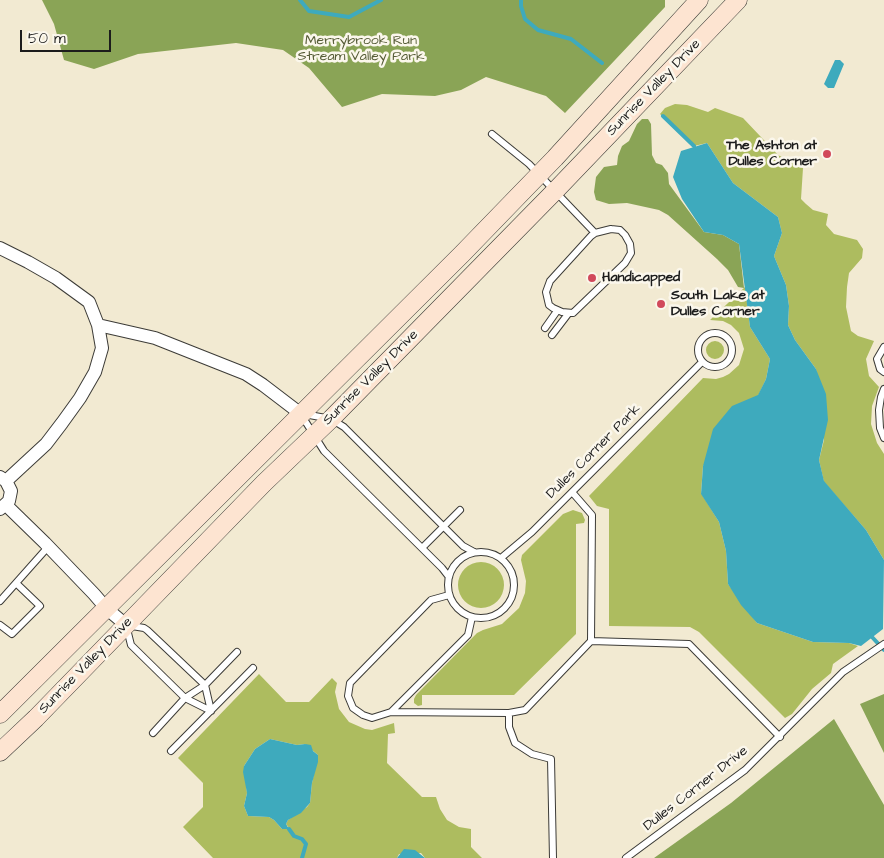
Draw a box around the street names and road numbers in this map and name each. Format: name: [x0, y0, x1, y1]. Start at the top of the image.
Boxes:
street label: Sunrise Valley Drive: [603, 36, 705, 140]
street label: Sunrise Valley Drive: [320, 327, 422, 429]
street label: Dulles Corner Park: [543, 401, 645, 503]
street label: Sunrise Valley Drive: [35, 614, 137, 718]
street label: Dulles Corner Drive: [640, 743, 752, 835]

